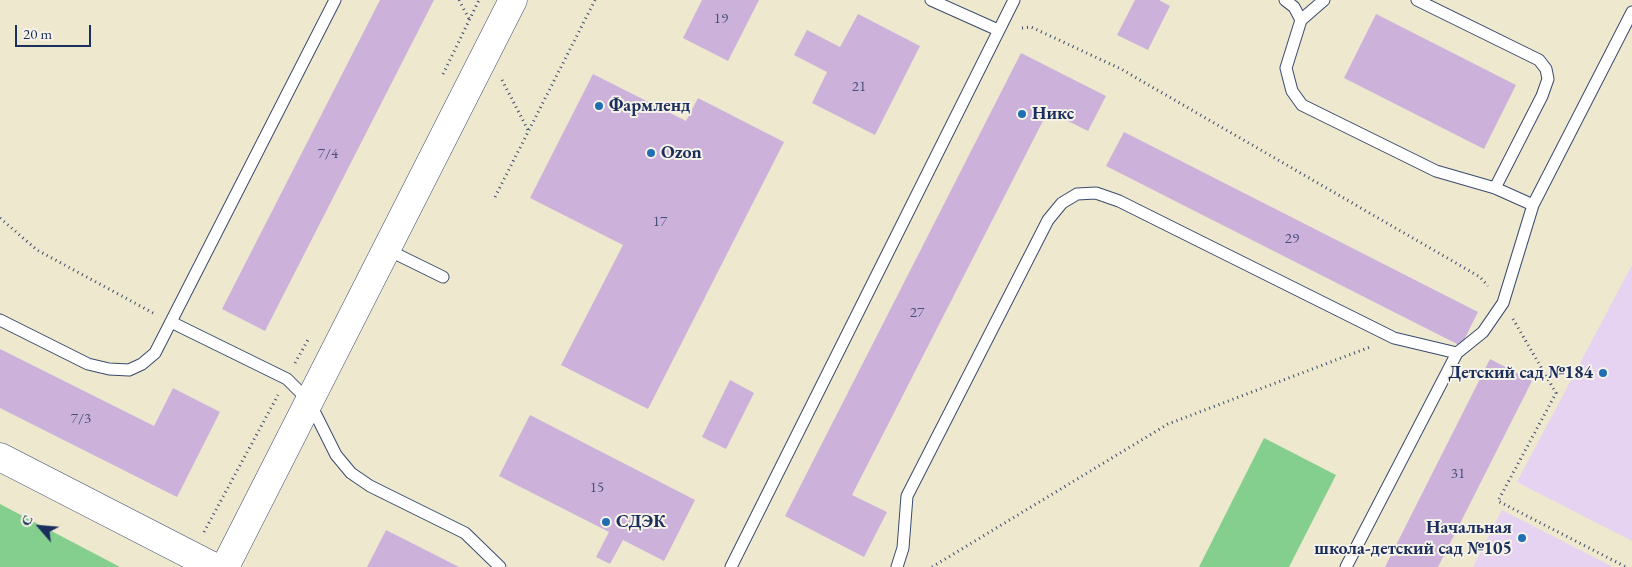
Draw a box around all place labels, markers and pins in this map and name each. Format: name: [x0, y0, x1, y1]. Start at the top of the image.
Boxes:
place label: Фармленд: [609, 95, 691, 117]
marker: Фармленд: [593, 100, 605, 112]
place label: Никс: [1032, 103, 1074, 125]
marker: Никс: [1016, 108, 1028, 120]
place label: Ozon: [661, 142, 702, 164]
marker: Ozon: [645, 147, 657, 159]
place label: Детский сад №184: [1448, 362, 1593, 384]
marker: Детский сад №184: [1597, 367, 1609, 379]
place label: СДЭК: [616, 511, 666, 533]
marker: СДЭК: [600, 516, 612, 528]
place label: Начальная школа-детский сад №105: [1314, 517, 1512, 560]
marker: Начальная школа-детский сад №105: [1516, 532, 1528, 544]

